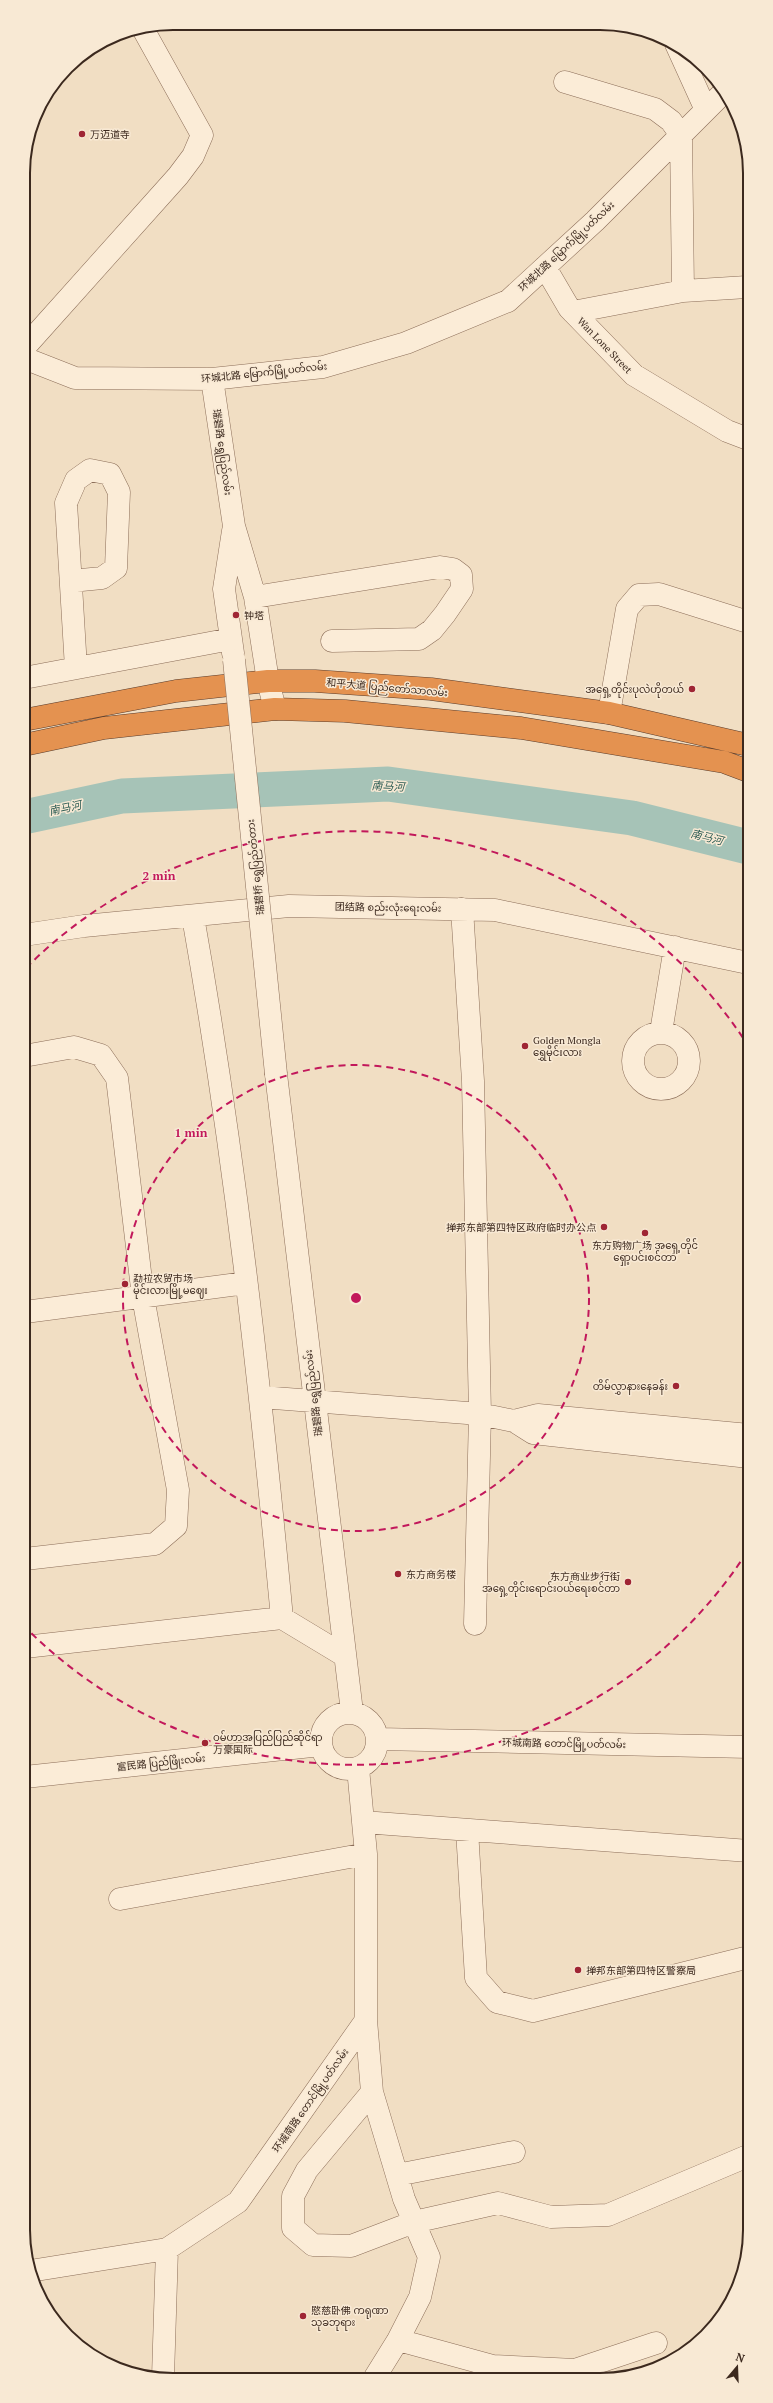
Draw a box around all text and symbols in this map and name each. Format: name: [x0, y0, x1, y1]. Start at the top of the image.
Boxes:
place label: 万迈道寺: [90, 128, 130, 141]
marker: 万迈道寺: [77, 129, 87, 139]
street label: 环城北路 မြောက်မြို့ပတ်လမ်း: [515, 198, 618, 296]
street label: Wan Lone Street: [575, 314, 635, 376]
street label: 环城北路 မြောက်မြို့ပတ်လမ်း: [200, 358, 328, 388]
street label: 瑞碧路 ရွှေပြည်လမ်း: [208, 408, 236, 496]
place label: 钟塔: [244, 609, 264, 622]
marker: 钟塔: [231, 610, 241, 620]
street label: 和平大道 ပြည်တော်သာလမ်း: [326, 675, 448, 701]
place label: အရှေ့တိုင်းပုလဲဟိုတယ်: [585, 682, 684, 698]
marker: အရှေ့တိုင်းပုလဲဟိုတယ်: [687, 684, 697, 694]
water label: 南马河: [371, 778, 407, 794]
water label: 南马河: [47, 797, 85, 818]
street label: 瑞碧桥 ရွှေပြည်တံတား: [243, 818, 269, 916]
water label: 南马河: [689, 826, 727, 848]
text: 2 min: [143, 868, 176, 883]
street label: 团结路 စည်းလုံးရေးလမ်း: [335, 899, 441, 917]
place label: Golden Mongla ရွှေမိုင်းလား: [533, 1034, 601, 1061]
marker: Golden Mongla ရွှေမိုင်းလား: [520, 1041, 530, 1051]
text: 1 min: [175, 1125, 208, 1140]
place label: 掸邦东部第四特区政府临时办公点: [446, 1221, 596, 1234]
marker: 掸邦东部第四特区政府临时办公点: [599, 1222, 609, 1232]
marker: 东方购物广场 အရှေ့တိုင် ရှော့ပင်းစင်တာ: [640, 1228, 650, 1238]
place label: 东方购物广场 အရှေ့တိုင် ရှော့ပင်းစင်တာ: [592, 1238, 698, 1266]
place label: 勐拉农贸市场 မိုင်းလားမြို့မဈေး: [133, 1272, 208, 1299]
marker: 勐拉农贸市场 မိုင်းလားမြို့မဈေး: [120, 1279, 130, 1289]
centre of rings: [349, 1291, 363, 1305]
street label: 瑞碧路 ရွှေပြည်လမ်း: [301, 1349, 327, 1437]
place label: တိမ်လွှာနားနေခန်း: [593, 1379, 668, 1395]
marker: တိမ်လွှာနားနေခန်း: [671, 1381, 681, 1391]
place label: 东方商务楼: [406, 1568, 456, 1581]
marker: 东方商务楼: [393, 1569, 403, 1579]
place label: 东方商业步行街 အရှေ့တိုင်းရောင်းဝယ်ရေးစင်တာ: [482, 1570, 620, 1597]
marker: 东方商业步行街 အရှေ့တိုင်းရောင်းဝယ်ရေးစင်တာ: [623, 1577, 633, 1587]
place label: ဝမ်ဟာအပြည်ပြည်ဆိုင်ရာ 万豪国际: [213, 1730, 323, 1756]
street label: 环城南路 တောင်မြို့ပတ်လမ်း: [502, 1735, 626, 1753]
marker: ဝမ်ဟာအပြည်ပြည်ဆိုင်ရာ 万豪国际: [200, 1738, 210, 1748]
street label: 富民路 ပြည်ဖြိုးလမ်း: [116, 1750, 206, 1776]
place label: 掸邦东部第四特区警察局: [586, 1964, 696, 1977]
marker: 掸邦东部第四特区警察局: [573, 1965, 583, 1975]
street label: 环城南路 တောင်မြို့ပတ်လမ်း: [269, 2045, 353, 2156]
place label: 愍慈卧佛 ကရုဏာ သုခဘုရား: [311, 2304, 389, 2331]
marker: 愍慈卧佛 ကရုဏာ သုခဘုရား: [298, 2311, 308, 2321]
north arrow: [717, 2347, 757, 2387]
text: N: [734, 2350, 747, 2366]

